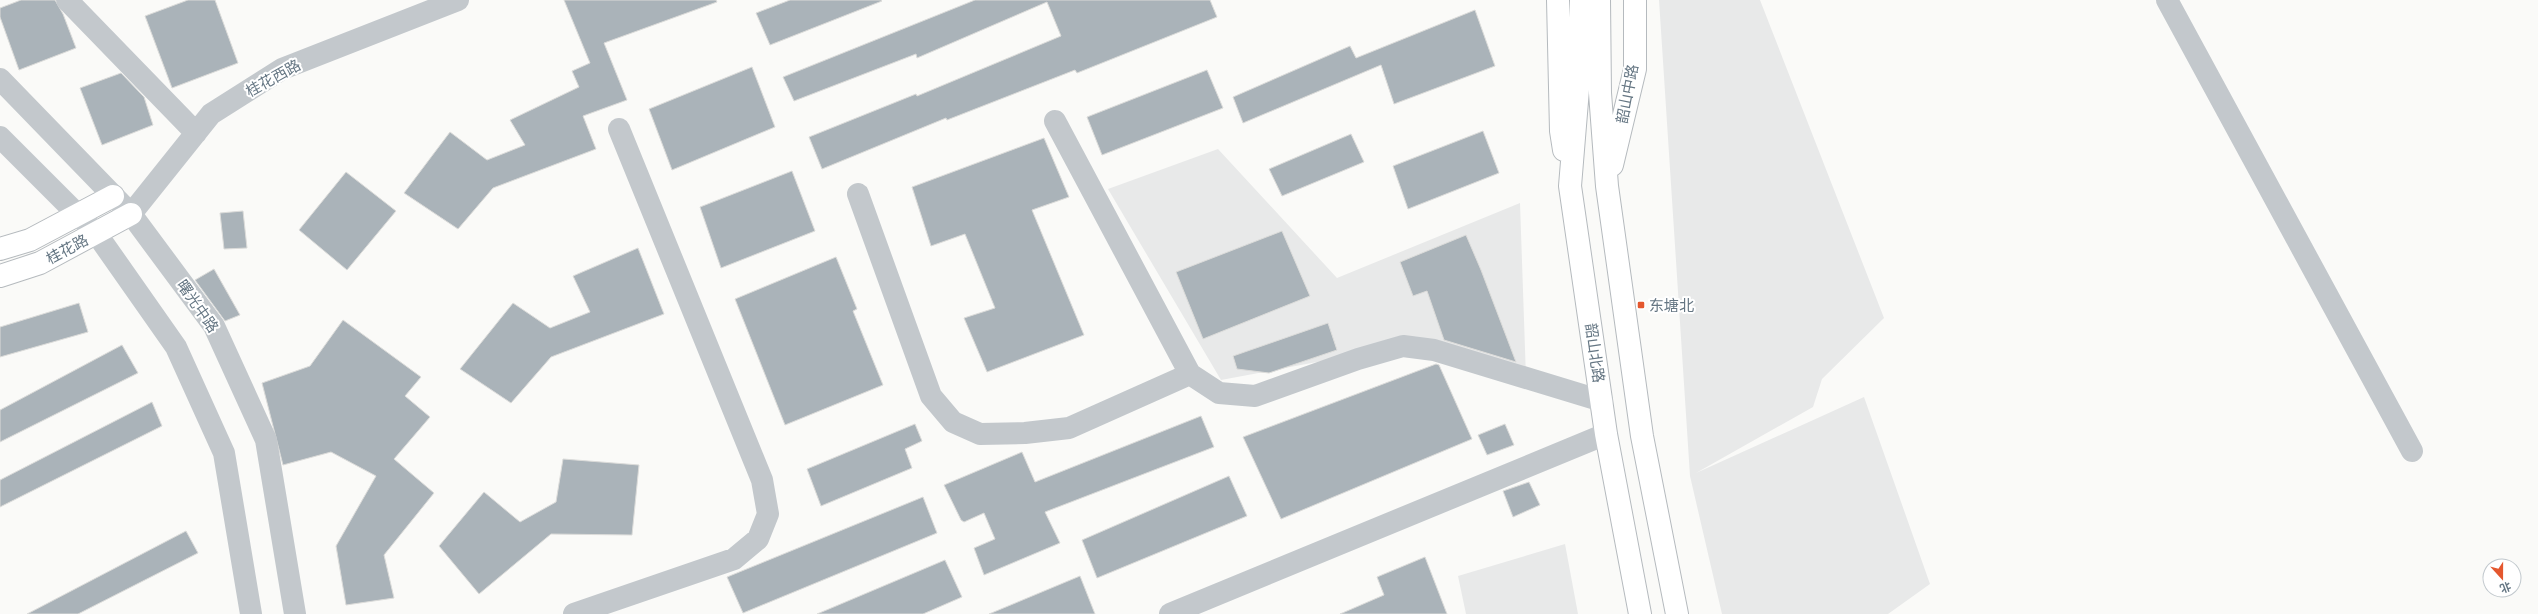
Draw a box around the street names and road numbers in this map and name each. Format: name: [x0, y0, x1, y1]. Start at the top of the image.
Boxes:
street label: 桂花西路: [242, 55, 304, 101]
street label: 韶山中路: [1612, 63, 1642, 125]
street label: 桂花路: [43, 230, 91, 268]
street label: 曙光中路: [173, 276, 223, 336]
street label: 韶山北路: [1581, 322, 1609, 384]

